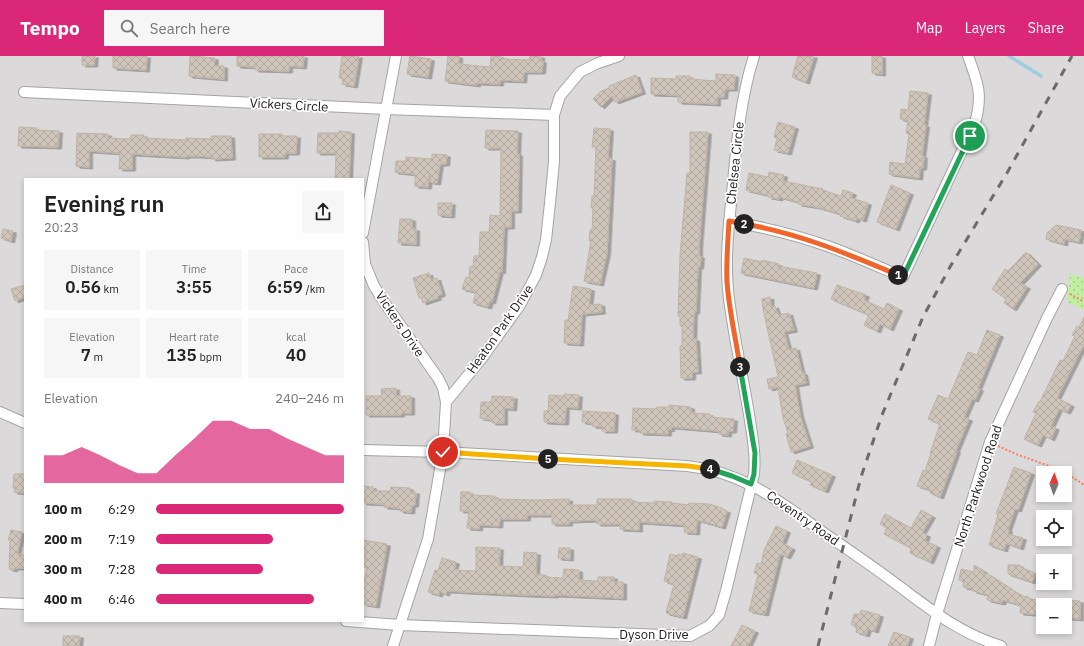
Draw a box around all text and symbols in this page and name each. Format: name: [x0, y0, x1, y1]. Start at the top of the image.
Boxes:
search box: [104, 10, 384, 46]
text: Tempo: [20, 16, 80, 40]
icon: search: [118, 17, 140, 39]
text: Search here: [150, 19, 230, 38]
text: Map: [916, 19, 943, 37]
text: Layers: [965, 19, 1006, 37]
text: Share: [1028, 19, 1064, 37]
street label: Vickers Circle: [249, 94, 329, 116]
pin: [953, 119, 987, 153]
street label: Chelsea Circle: [722, 121, 748, 205]
icon: arrive: [959, 125, 981, 147]
text: Evening run: [44, 189, 164, 218]
button: share: [302, 191, 344, 233]
pin: 2: [734, 214, 754, 234]
text: 2: [741, 217, 747, 231]
text: 20:23: [44, 219, 79, 236]
text: Distance: [71, 262, 113, 276]
text: Time: [182, 262, 206, 276]
text: Pace: [284, 262, 308, 276]
pin: 1: [888, 265, 908, 285]
text: 1: [895, 268, 901, 282]
text: 0.56: [65, 276, 101, 298]
text: 3:55: [176, 276, 212, 298]
text: 6:59: [267, 276, 303, 298]
street label: Heaton Park Drive: [463, 281, 537, 377]
text: km: [101, 282, 119, 296]
text: /km: [303, 282, 325, 296]
street label: Vickers Drive: [372, 288, 428, 360]
text: Elevation: [69, 330, 115, 344]
text: Heart rate: [169, 330, 219, 344]
text: kcal: [286, 330, 306, 344]
text: 7: [81, 344, 91, 366]
text: 135: [166, 344, 197, 366]
text: 40: [286, 344, 306, 366]
text: m: [91, 350, 103, 364]
text: bpm: [197, 350, 222, 364]
pin: 3: [730, 357, 750, 377]
text: 3: [737, 360, 743, 374]
text: Elevation: [44, 390, 98, 407]
text: 240–246 m: [275, 390, 344, 407]
street label: North Parkwood Road: [950, 423, 1006, 549]
pin: [426, 435, 460, 469]
icon: check: [432, 441, 454, 463]
pin: 5: [538, 449, 558, 469]
text: 5: [545, 452, 551, 466]
pin: 4: [700, 459, 720, 479]
text: 4: [707, 462, 713, 476]
north arrow: [1036, 466, 1072, 502]
map controls: [1036, 466, 1072, 634]
street label: Coventry Road: [763, 487, 843, 549]
text: 100 m: [44, 501, 82, 518]
text: 6:29: [108, 501, 135, 518]
button: locate: [1036, 510, 1072, 546]
text: 200 m: [44, 531, 82, 548]
text: 7:19: [108, 531, 135, 548]
button: +: [1036, 554, 1072, 590]
text: 300 m: [44, 561, 82, 578]
text: 7:28: [108, 561, 135, 578]
text: 400 m: [44, 591, 82, 608]
text: 6:46: [108, 591, 135, 608]
button: −: [1036, 598, 1072, 634]
street label: Dyson Drive: [619, 626, 689, 643]

